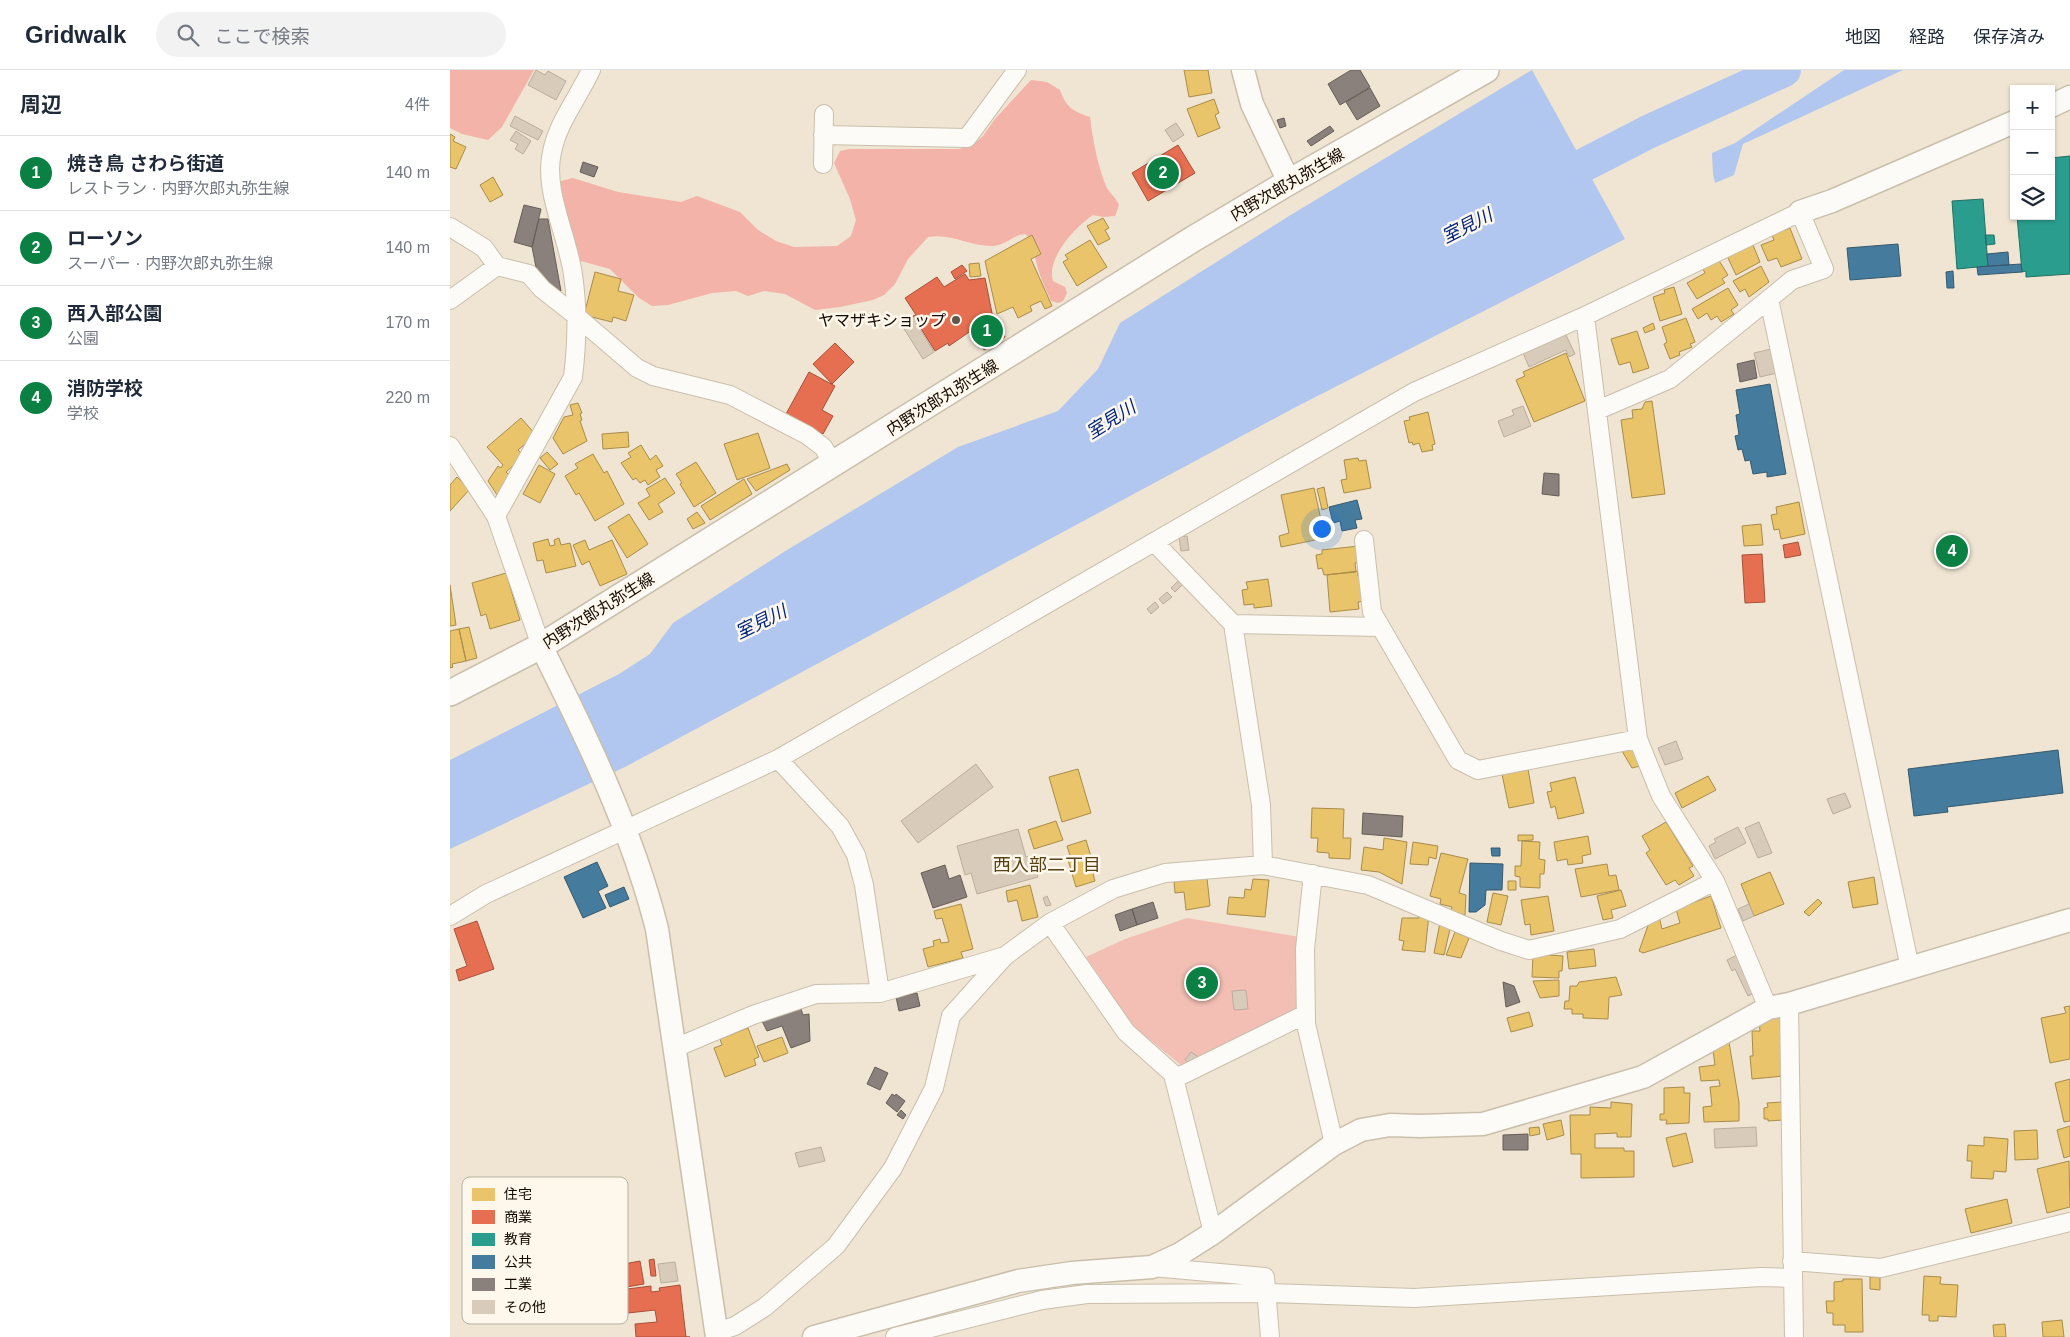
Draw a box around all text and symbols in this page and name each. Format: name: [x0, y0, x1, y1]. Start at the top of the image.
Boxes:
search box: [156, 12, 506, 57]
text: Gridwalk: [25, 21, 126, 48]
icon: search: [174, 21, 202, 49]
text: ここで検索: [214, 26, 309, 47]
text: 地図: [1845, 27, 1881, 47]
text: 経路: [1909, 27, 1945, 47]
text: 保存済み: [1973, 27, 2045, 47]
map controls: [2010, 85, 2055, 220]
button: +: [2010, 85, 2055, 130]
text: 周辺: [20, 93, 62, 116]
text: 4件: [405, 96, 430, 113]
button: −: [2010, 130, 2055, 175]
street label: 内野次郎丸弥生線: [1228, 145, 1347, 224]
text: 焼き鳥 さわら街道: [67, 153, 224, 174]
pin: 2: [1147, 154, 1179, 192]
text: 1: [32, 164, 40, 181]
text: 140 m: [386, 164, 430, 181]
button: layers: [2010, 175, 2055, 220]
text: レストラン · 内野次郎丸弥生線: [67, 180, 289, 197]
water label: 室見川: [1438, 204, 1497, 247]
text: ローソン: [67, 228, 143, 249]
text: 2: [32, 239, 40, 256]
text: 140 m: [386, 239, 430, 256]
text: スーパー · 内野次郎丸弥生線: [67, 255, 273, 272]
text: 西入部公園: [67, 303, 162, 324]
place label: ヤマザキショップ: [818, 312, 946, 329]
pin: 1: [971, 312, 1003, 350]
text: 3: [32, 314, 40, 331]
text: 170 m: [386, 314, 430, 331]
marker: ヤマザキショップ: [950, 314, 962, 326]
text: 公園: [67, 330, 99, 347]
street label: 内野次郎丸弥生線: [883, 356, 1001, 439]
text: 消防学校: [67, 378, 143, 399]
text: 4: [32, 389, 40, 406]
text: 220 m: [386, 389, 430, 406]
water label: 室見川: [1083, 396, 1141, 443]
text: 学校: [67, 405, 99, 422]
your location: [1309, 516, 1335, 542]
pin: 4: [1936, 532, 1968, 570]
street label: 内野次郎丸弥生線: [539, 569, 657, 652]
water label: 室見川: [732, 600, 791, 643]
district label: 西入部二丁目: [993, 855, 1101, 875]
pin: 3: [1186, 964, 1218, 1002]
legend: [462, 1177, 628, 1324]
text: 住宅: [504, 1186, 532, 1202]
text: 商業: [504, 1209, 532, 1225]
text: 教育: [504, 1231, 532, 1247]
text: 公共: [504, 1254, 532, 1270]
text: 工業: [504, 1276, 532, 1292]
text: その他: [504, 1299, 546, 1315]

